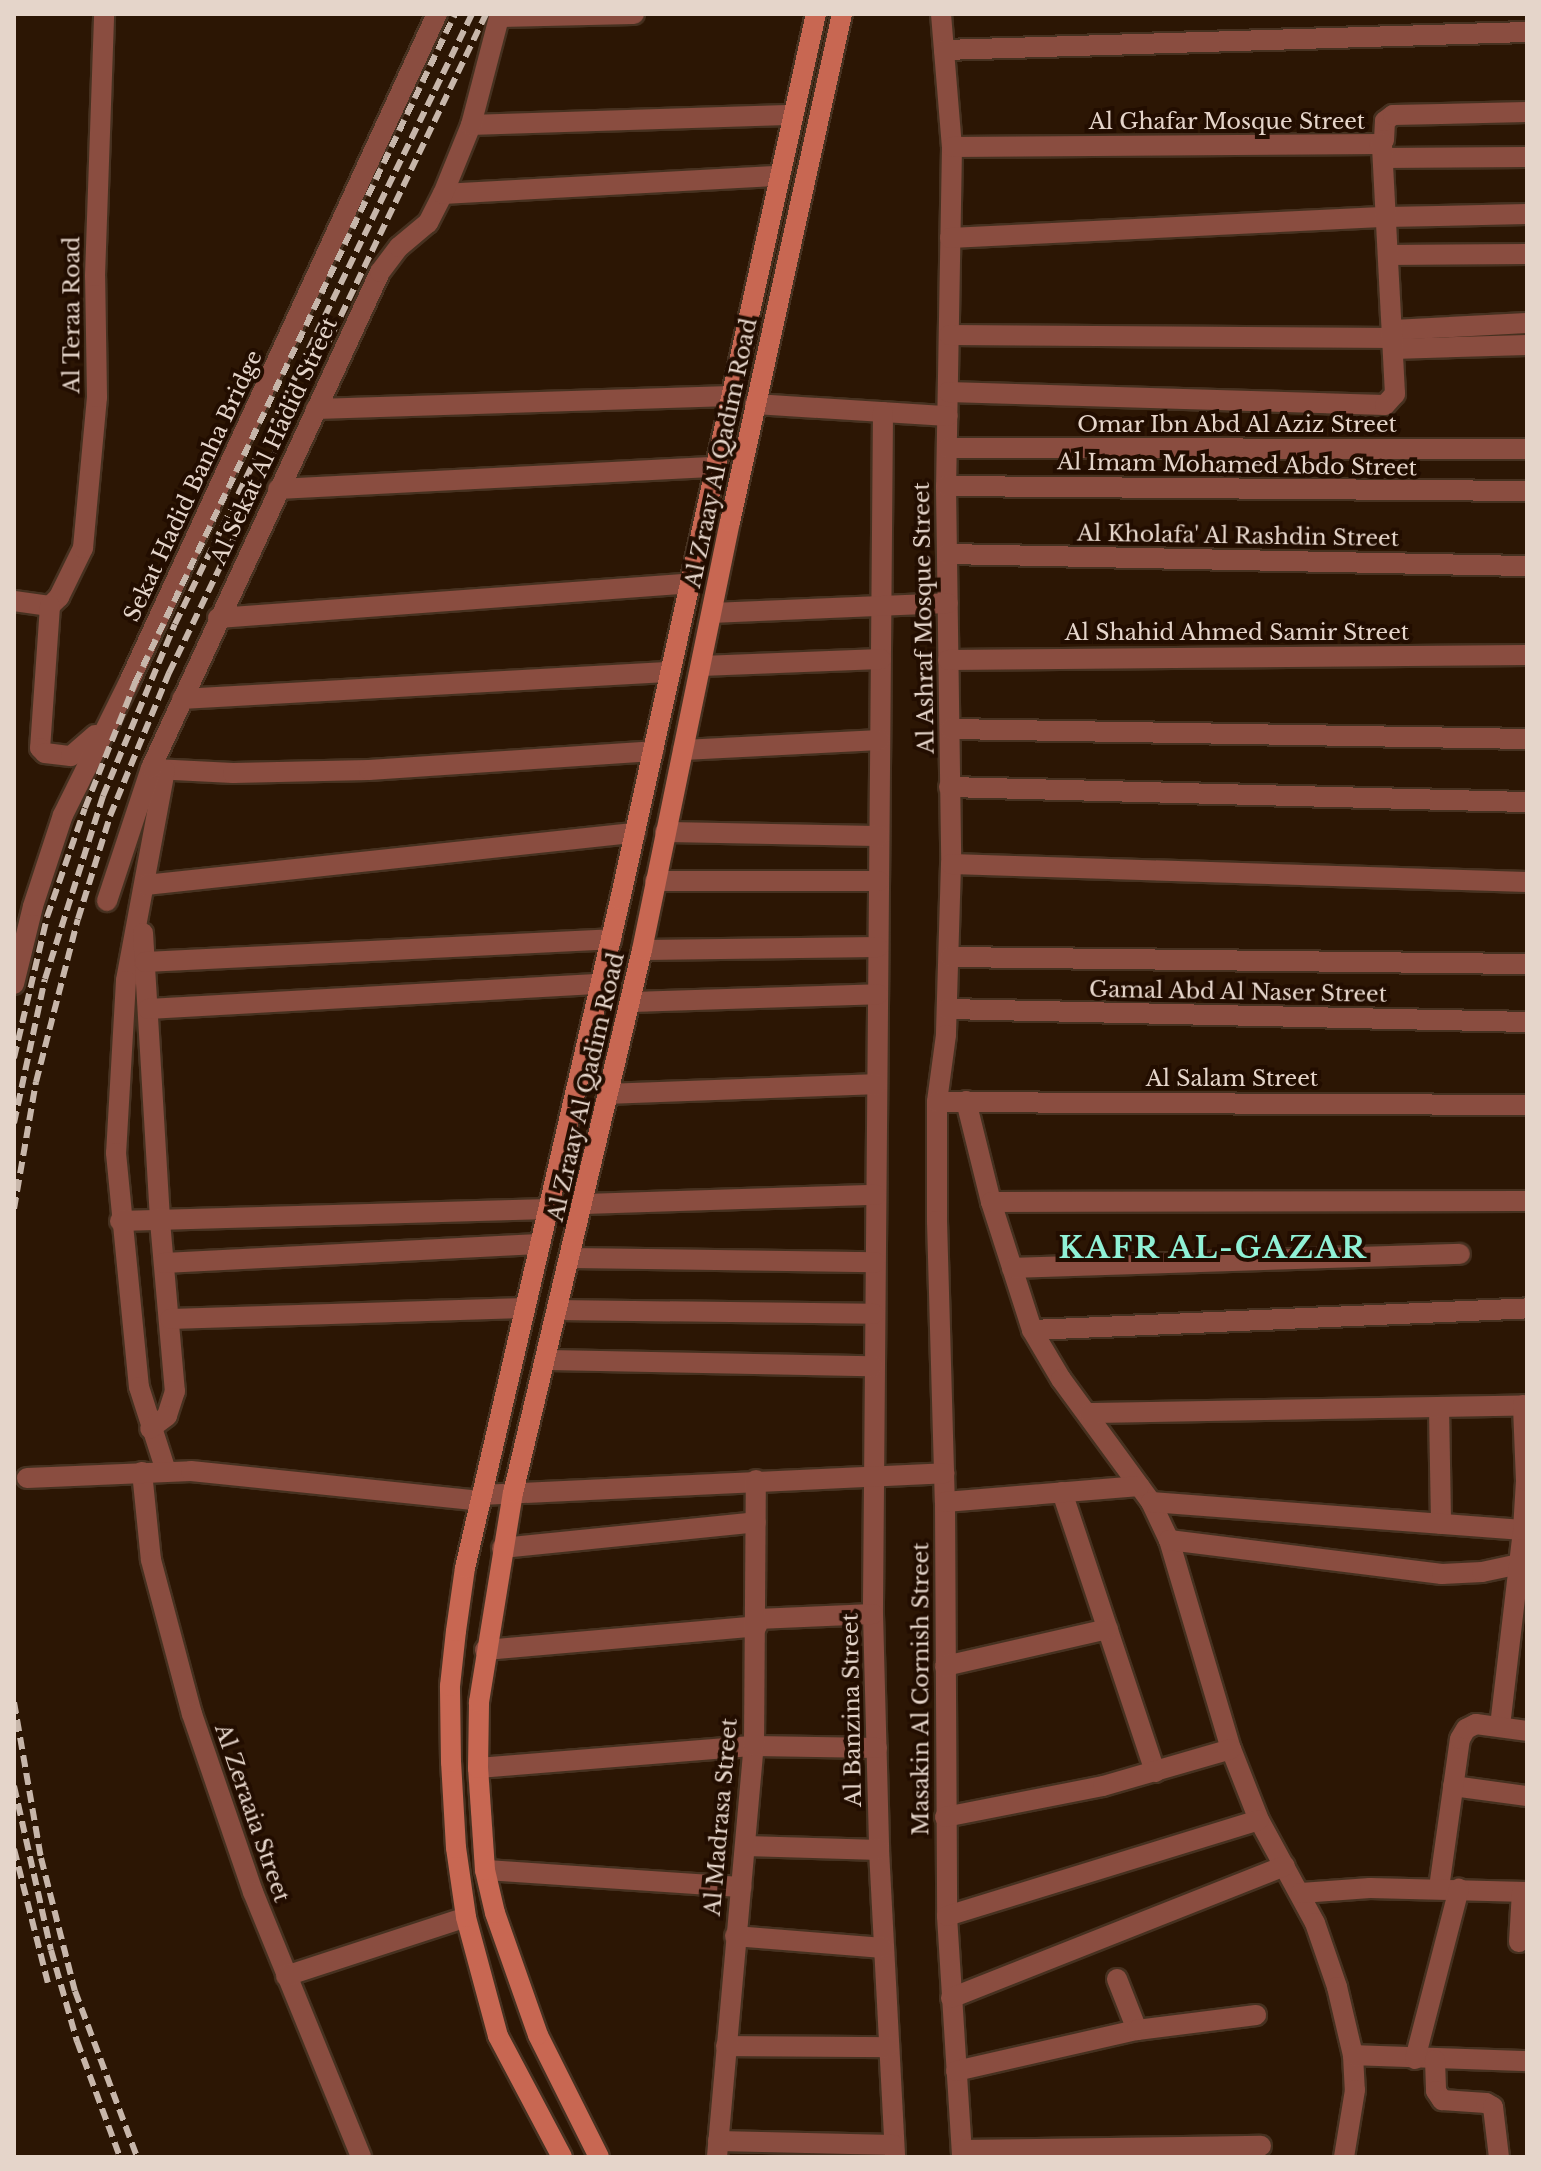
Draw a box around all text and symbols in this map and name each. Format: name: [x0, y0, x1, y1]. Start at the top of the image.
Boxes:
street label: Al Ghafar Mosque Street: [1089, 109, 1365, 135]
street label: Al Teraa Road: [59, 236, 85, 394]
street label: Al Sekat Al Hadid Street: [205, 313, 343, 569]
street label: Al Zraay Al Qadim Road: [679, 315, 763, 591]
street label: Sekat Hadid Banha Bridge: [118, 346, 268, 626]
street label: Omar Ibn Abd Al Aziz Street: [1076, 412, 1398, 438]
street label: Al Imam Mohamed Abdo Street: [1056, 449, 1418, 481]
street label: Al Ashraf Mosque Street: [908, 482, 940, 754]
street label: Al Kholafa' Al Rashdin Street: [1076, 520, 1400, 552]
street label: Al Shahid Ahmed Samir Street: [1064, 620, 1410, 646]
street label: Al Zraay Al Qadim Road: [542, 949, 630, 1225]
street label: Gamal Abd Al Naser Street: [1088, 976, 1388, 1008]
street label: Al Salam Street: [1146, 1066, 1318, 1092]
district label: KAFR AL-GAZAR: [1057, 1230, 1369, 1266]
street label: Masakin Al Cornish Street: [908, 1542, 934, 1836]
street label: Al Banzina Street: [837, 1613, 867, 1807]
street label: Al Madrasa Street: [699, 1717, 743, 1917]
street label: Al Zeraaia Street: [209, 1720, 295, 1906]

